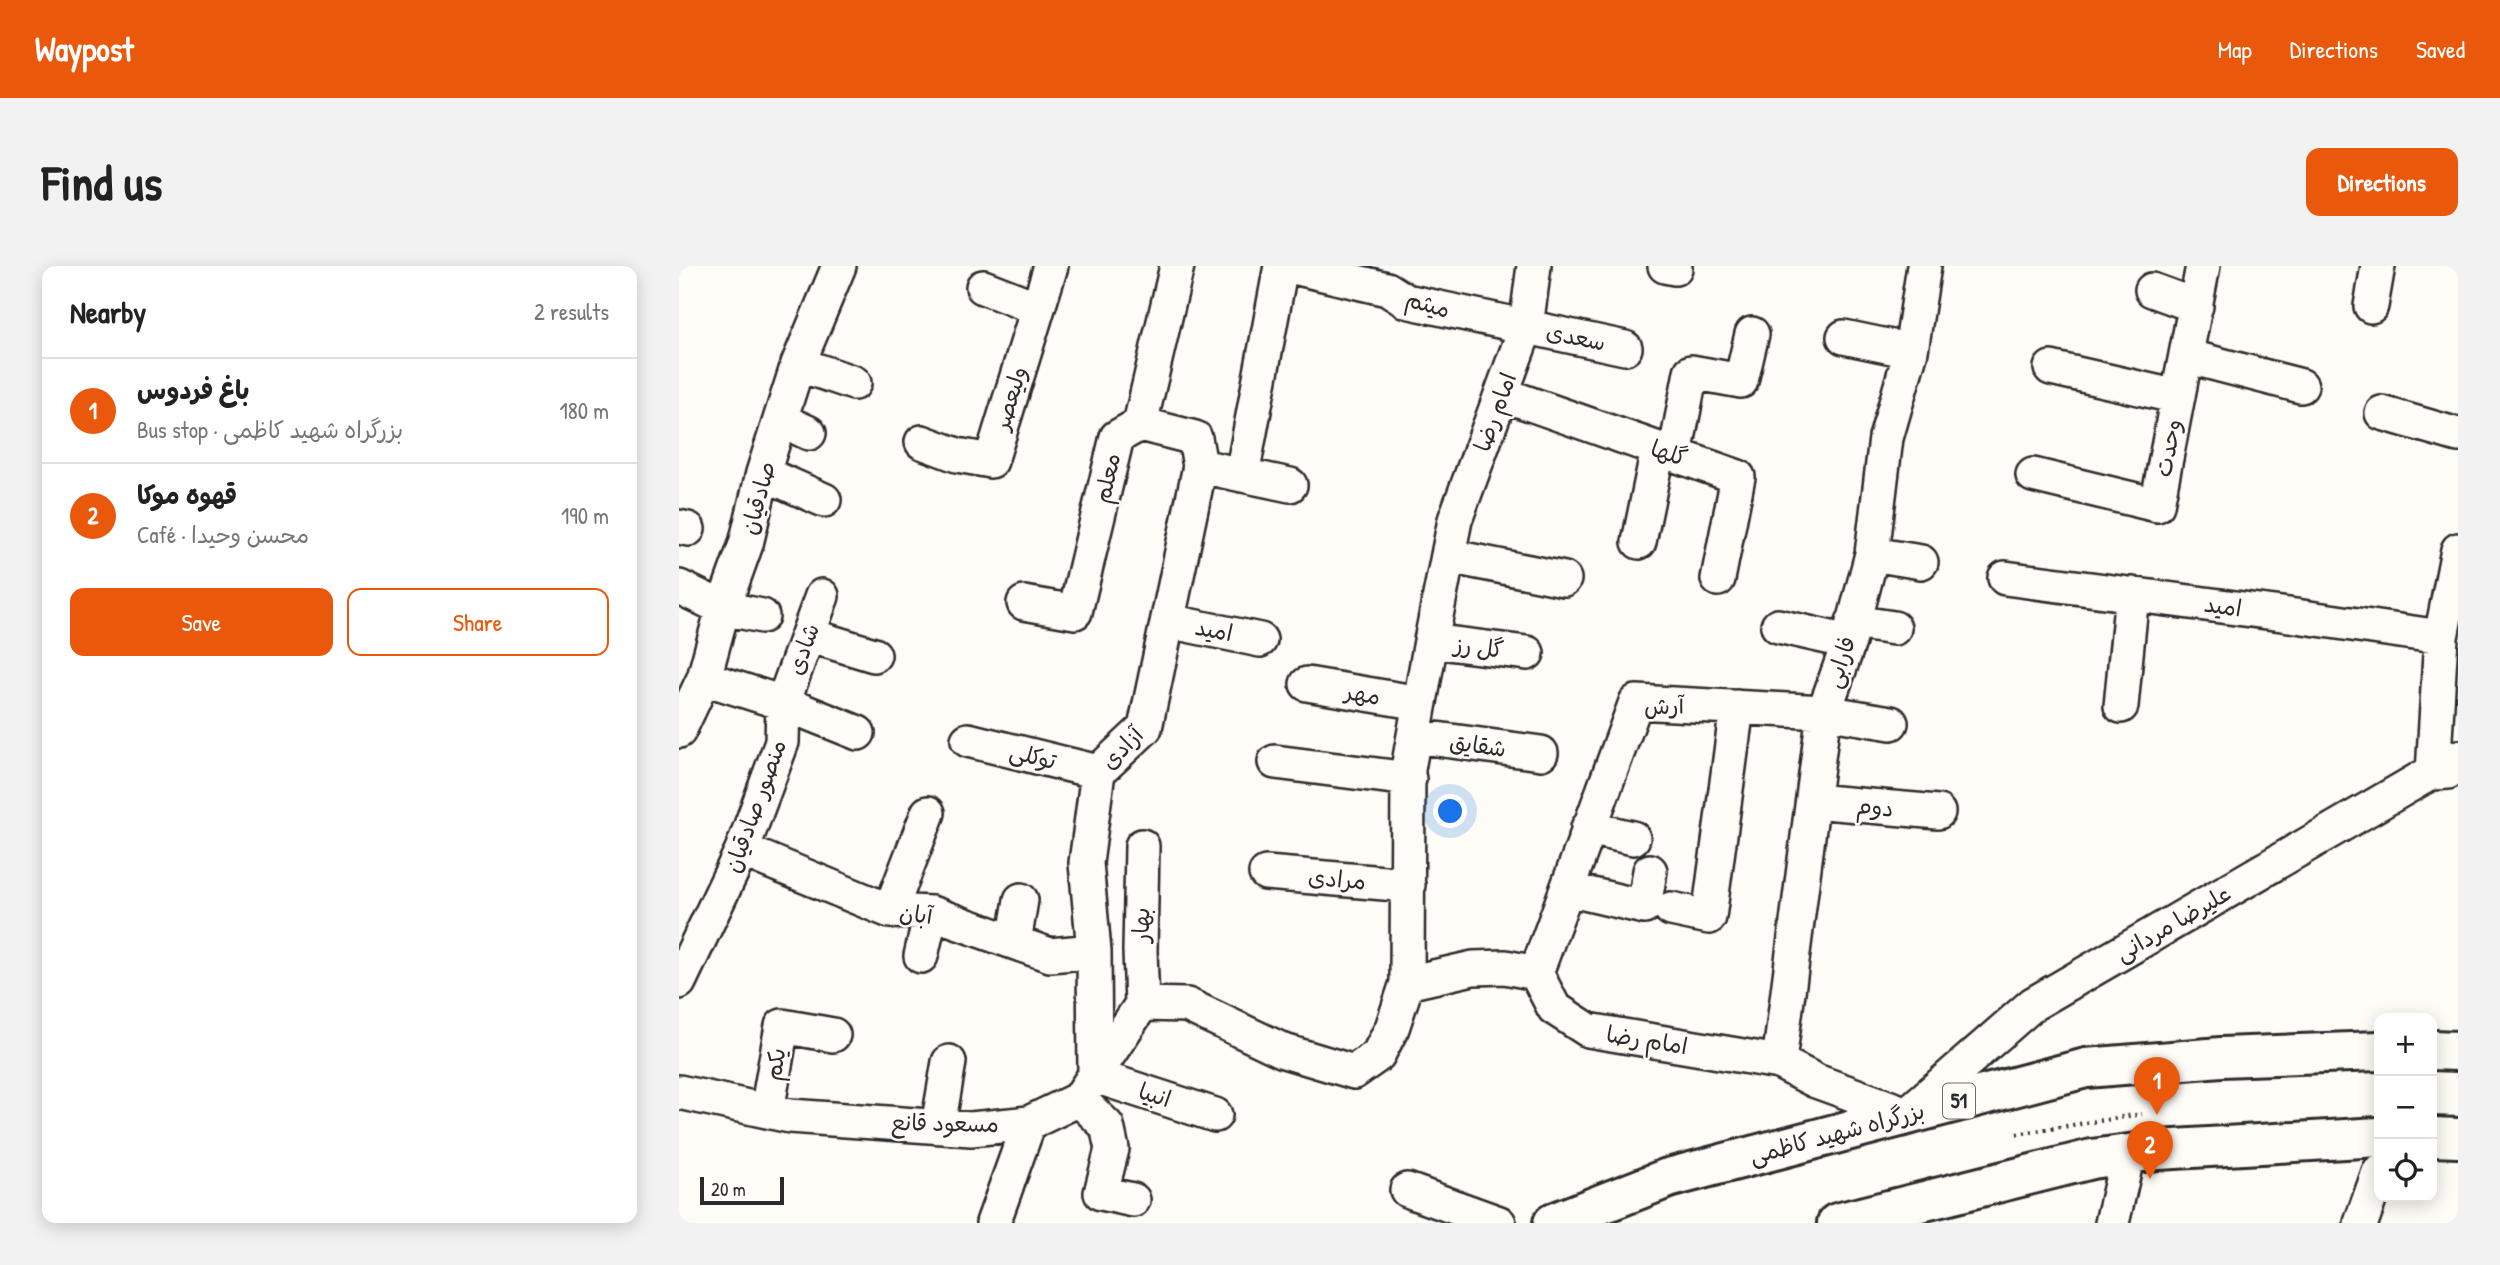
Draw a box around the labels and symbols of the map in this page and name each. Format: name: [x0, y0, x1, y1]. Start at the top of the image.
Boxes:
street label: میثم: [1402, 282, 1454, 327]
street label: سعدی: [1544, 315, 1609, 358]
street label: ولیعصر: [985, 362, 1034, 435]
street label: امام رضا: [1466, 368, 1526, 457]
street label: وحدت: [2147, 416, 2188, 479]
street label: گلها: [1647, 432, 1692, 473]
street label: معلم: [1086, 450, 1130, 507]
street label: صادقیان: [733, 458, 782, 538]
street label: امید: [2202, 588, 2244, 623]
street label: امید: [1193, 611, 1236, 648]
street label: شادی: [779, 619, 826, 679]
street label: گل رز: [1451, 628, 1506, 665]
street label: فارابی: [1817, 632, 1862, 692]
street label: مهر: [1341, 675, 1383, 712]
street label: آرش: [1643, 689, 1686, 722]
street label: آزادی: [1094, 718, 1151, 776]
street label: شقایق: [1448, 725, 1508, 764]
street label: منصور صادقیان: [716, 735, 793, 877]
street label: توکلی: [1007, 735, 1060, 776]
street label: دوم: [1855, 789, 1895, 827]
your location: [1433, 794, 1467, 828]
street label: مرادی: [1307, 861, 1367, 896]
street label: علیرضا مردانی: [2109, 877, 2236, 968]
street label: آبان: [898, 896, 936, 931]
street label: بهار: [1125, 907, 1156, 945]
street label: امام رضا: [1604, 1018, 1690, 1064]
street label: یکم: [756, 1045, 796, 1083]
pin: 1: [2134, 1057, 2180, 1115]
street label: انبیا: [1135, 1075, 1175, 1114]
road number: 51: [1943, 1084, 1975, 1118]
street label: بزرگراه شهید کاظمی: [1746, 1094, 1928, 1171]
street label: مسعود قانع: [891, 1106, 999, 1141]
pin: 2: [2127, 1121, 2173, 1179]
scale bar: [700, 1174, 784, 1206]

